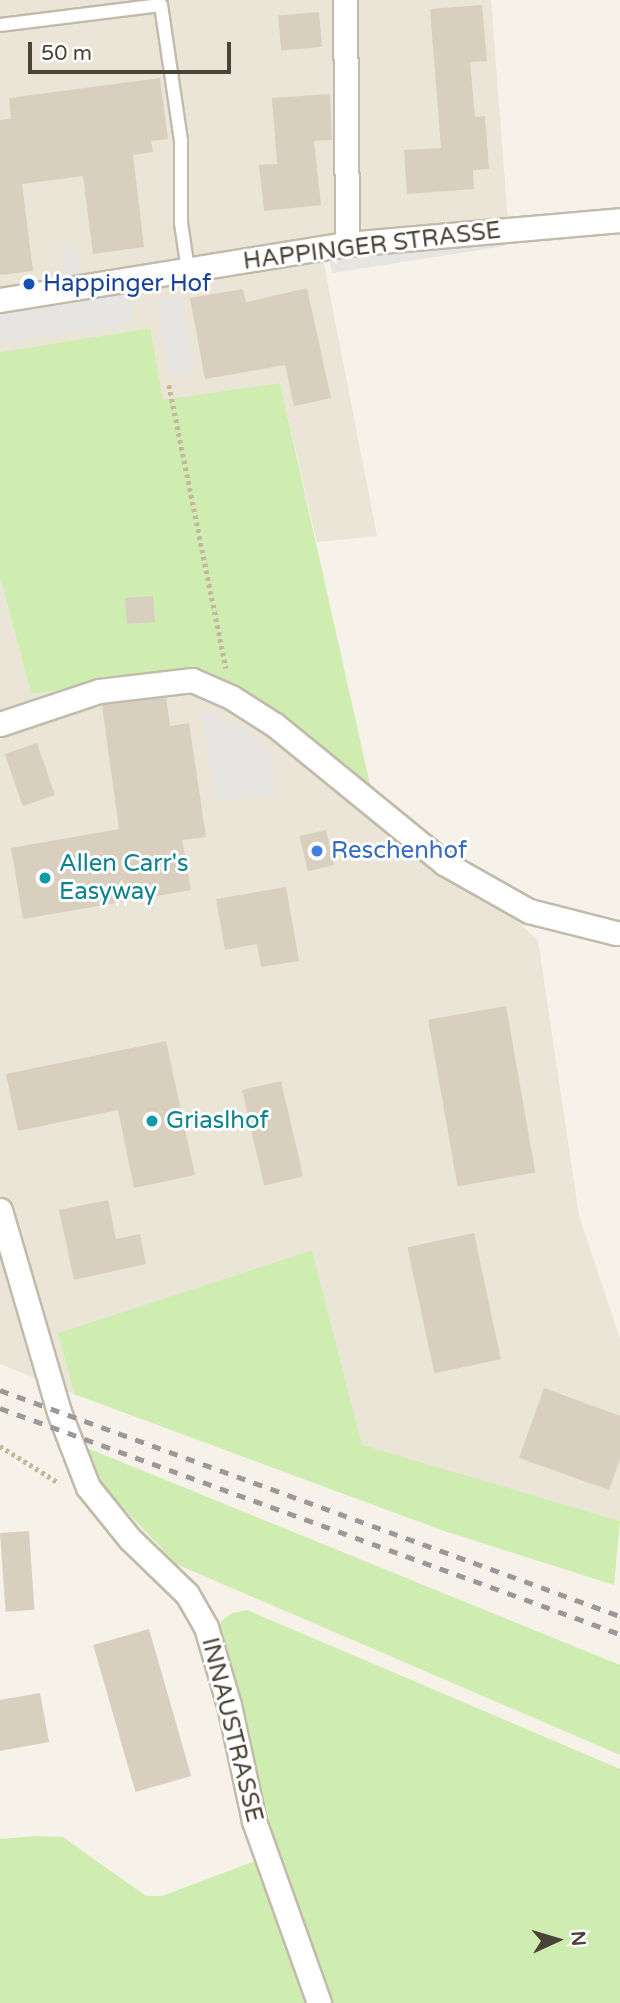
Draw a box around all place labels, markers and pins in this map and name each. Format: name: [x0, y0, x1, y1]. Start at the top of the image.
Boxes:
place label: Happinger Hof: [43, 270, 211, 298]
marker: Happinger Hof: [21, 276, 37, 292]
place label: Reschenhof: [331, 837, 467, 865]
marker: Reschenhof: [309, 843, 325, 859]
place label: Allen Carr's Easyway: [59, 850, 189, 906]
marker: Allen Carr's Easyway: [37, 870, 53, 886]
place label: Griaslhof: [166, 1107, 269, 1135]
marker: Griaslhof: [144, 1113, 160, 1129]

